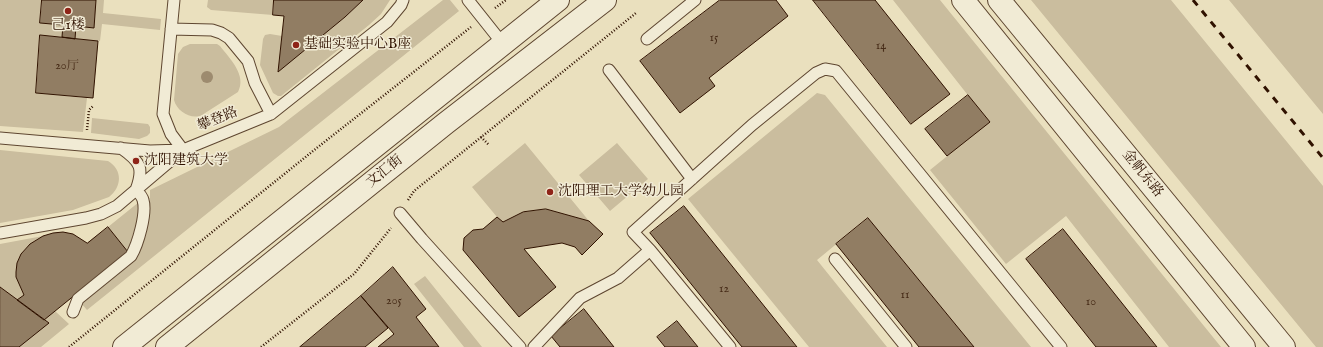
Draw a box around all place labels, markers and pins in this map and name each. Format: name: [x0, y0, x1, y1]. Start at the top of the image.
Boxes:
marker: 己1楼: [63, 6, 73, 16]
place label: 己1楼: [51, 18, 85, 34]
place label: 基础实验中心B座: [304, 37, 411, 53]
marker: 基础实验中心B座: [291, 40, 301, 50]
place label: 沈阳建筑大学: [144, 153, 228, 169]
marker: 沈阳建筑大学: [131, 156, 141, 166]
place label: 沈阳理工大学幼儿园: [558, 184, 684, 200]
marker: 沈阳理工大学幼儿园: [545, 187, 555, 197]

